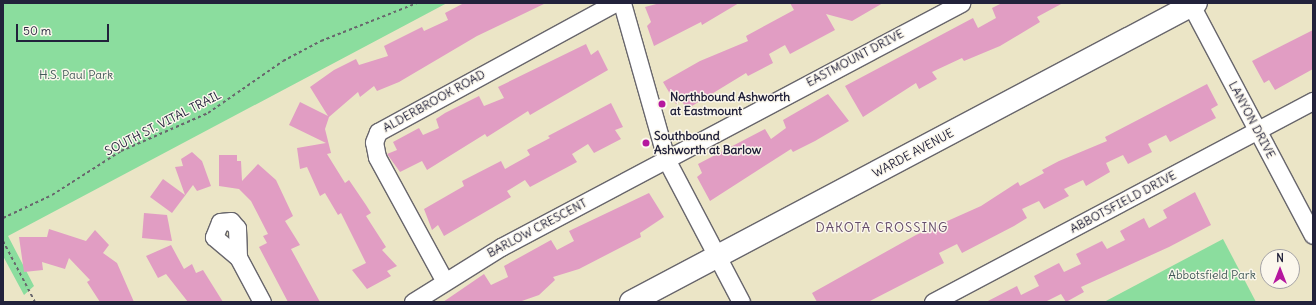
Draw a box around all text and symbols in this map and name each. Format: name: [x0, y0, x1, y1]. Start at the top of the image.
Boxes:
scale bar: [18, 16, 111, 42]
text: 50 m: [23, 23, 51, 38]
street label: EASTMOUNT DRIVE: [804, 26, 906, 90]
street label: ALDERBROOK ROAD: [380, 67, 488, 135]
park label: H.S. Paul Park: [39, 68, 113, 82]
street label: LANYON DRIVE: [1226, 79, 1278, 161]
street label: SOUTH ST. VITAL TRAIL: [102, 87, 224, 159]
place label: Northbound Ashworth at Eastmount: [670, 90, 790, 118]
marker: Northbound Ashworth at Eastmount: [657, 99, 667, 109]
street label: WARDE AVENUE: [870, 126, 956, 180]
place label: Southbound Ashworth at Barlow: [654, 129, 761, 157]
marker: Southbound Ashworth at Barlow: [641, 138, 651, 148]
street label: ABBOTSFIELD DRIVE: [1067, 168, 1179, 236]
street label: BARLOW CRESCENT: [485, 196, 589, 260]
district label: DAKOTA CROSSING: [816, 220, 948, 236]
north arrow: [1260, 249, 1300, 289]
text: N: [1276, 251, 1284, 265]
park label: Abbotsfield Park: [1168, 268, 1256, 282]

